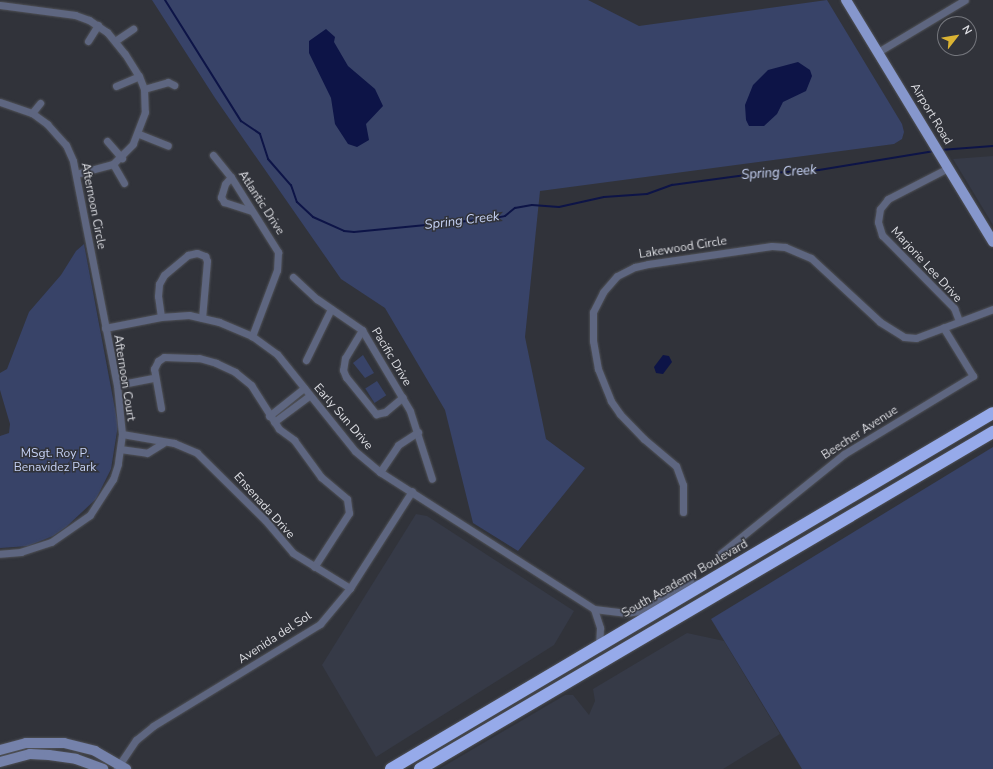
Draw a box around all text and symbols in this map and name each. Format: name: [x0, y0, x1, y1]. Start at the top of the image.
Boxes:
north arrow: [937, 16, 977, 56]
text: N: [958, 23, 975, 37]
street label: Airport Road: [907, 81, 955, 147]
street label: Afternoon Circle: [78, 162, 108, 250]
water label: Spring Creek: [741, 163, 817, 183]
street label: Atlantic Drive: [235, 168, 287, 238]
water label: Spring Creek: [424, 209, 500, 233]
street label: Marjorie Lee Drive: [887, 224, 965, 306]
street label: Lakewood Circle: [638, 234, 728, 262]
street label: Pacific Drive: [368, 325, 414, 389]
street label: Afternoon Court: [110, 334, 138, 422]
street label: Early Sun Drive: [310, 381, 376, 453]
street label: Beecher Avenue: [819, 403, 901, 463]
park label: MSgt. Roy P. Benavidez Park: [14, 447, 96, 475]
street label: Ensenada Drive: [231, 470, 297, 542]
street label: South Academy Boulevard: [619, 537, 751, 621]
street label: Avenida del Sol: [236, 609, 314, 667]

